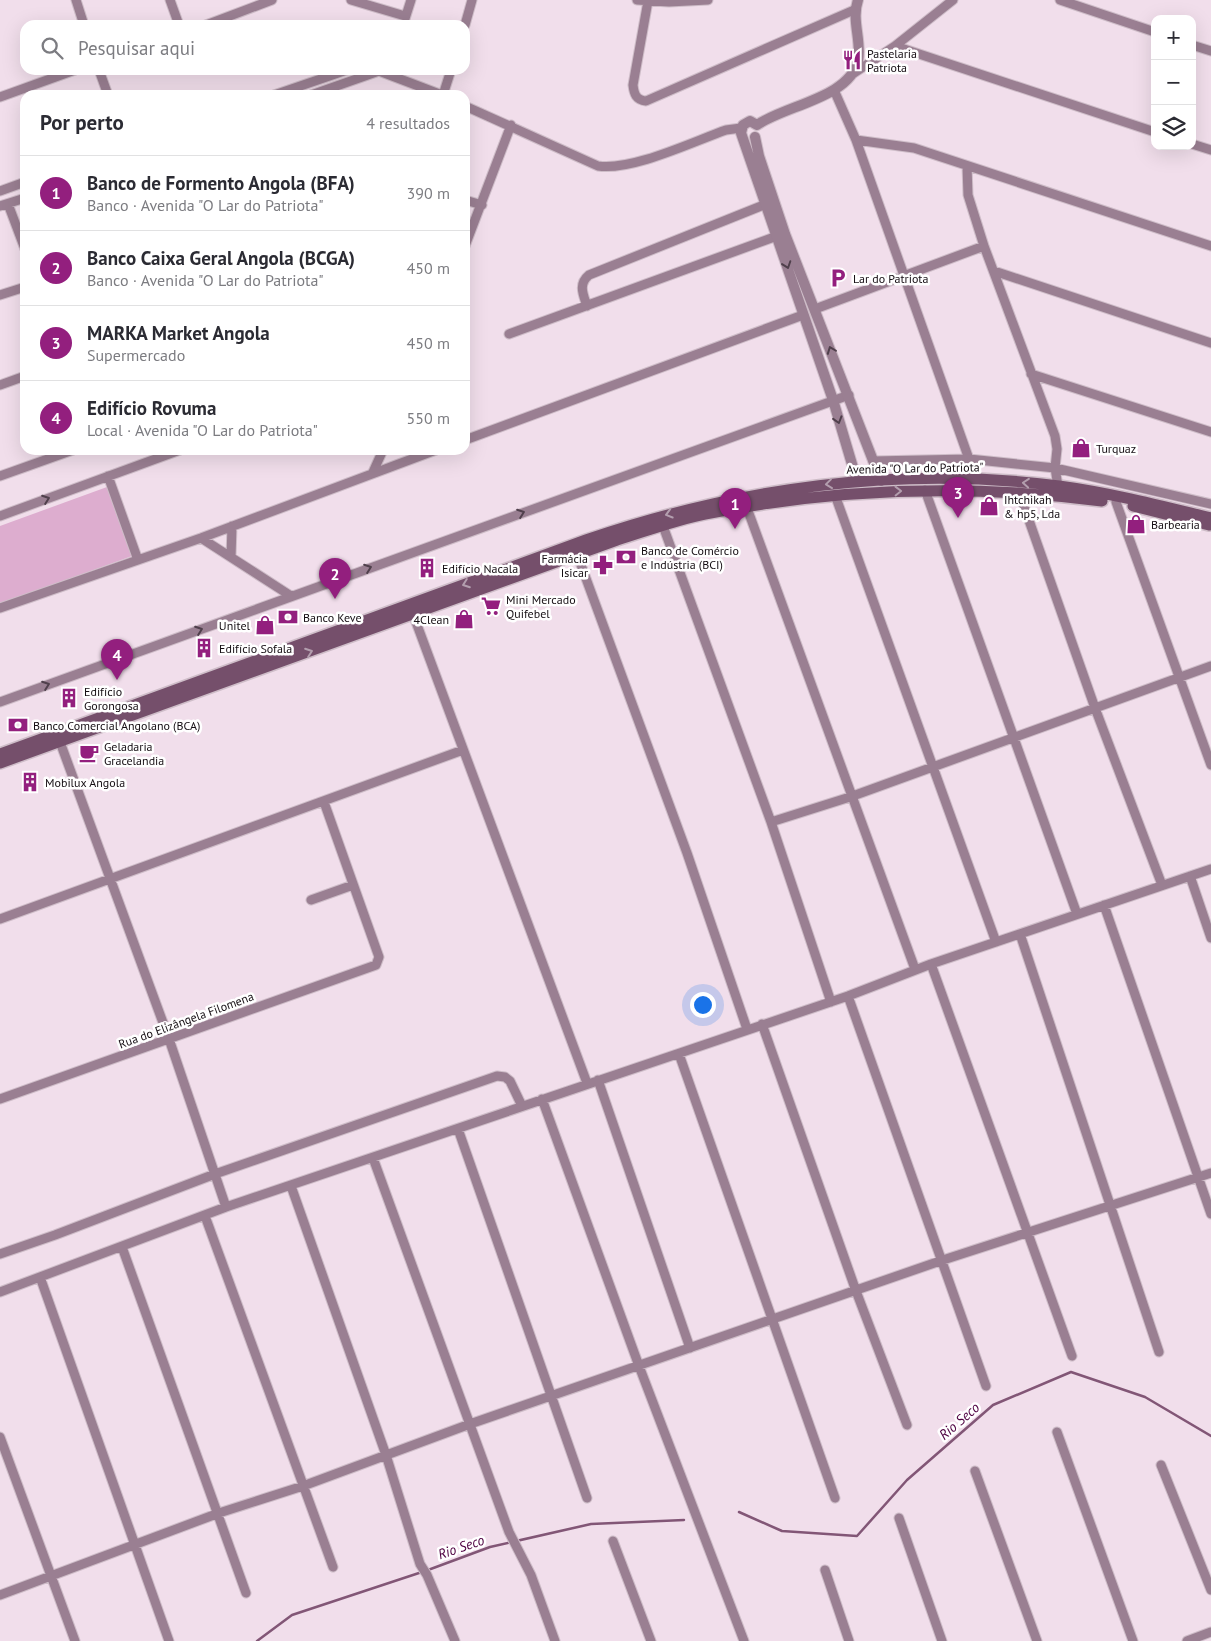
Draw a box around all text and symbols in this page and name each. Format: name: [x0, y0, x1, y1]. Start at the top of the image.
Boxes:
map controls: [1151, 15, 1196, 150]
button: +: [1151, 15, 1196, 60]
search box: [20, 20, 470, 75]
icon: search: [38, 34, 66, 62]
text: Pesquisar aqui: [78, 36, 195, 60]
place label: Pastelaria Patriota: [867, 46, 917, 75]
restaurant icon: Pastelaria Patriota: [841, 49, 863, 71]
button: −: [1151, 60, 1196, 105]
button: layers: [1151, 105, 1196, 150]
text: Por perto: [40, 109, 124, 136]
text: 4 resultados: [366, 113, 450, 133]
text: Banco de Formento Angola (BFA): [87, 171, 355, 195]
text: 1: [51, 183, 61, 203]
text: 390 m: [407, 183, 450, 203]
text: Banco · Avenida "O Lar do Patriota": [87, 195, 324, 215]
text: Banco Caixa Geral Angola (BCGA): [87, 246, 355, 270]
text: 2: [51, 258, 61, 278]
text: 450 m: [407, 258, 450, 278]
one-way arrow: [781, 261, 791, 269]
parking icon: Lar do Patriota: [827, 267, 849, 289]
text: Banco · Avenida "O Lar do Patriota": [87, 270, 324, 290]
place label: Lar do Patriota: [853, 271, 928, 286]
text: MARKA Market Angola: [87, 321, 270, 345]
text: 3: [51, 333, 61, 353]
text: 450 m: [407, 333, 450, 353]
text: Supermercado: [87, 345, 185, 365]
one-way arrow: [827, 346, 837, 354]
text: Edifício Rovuma: [87, 396, 216, 420]
text: 4: [51, 408, 61, 428]
text: 550 m: [407, 408, 450, 428]
one-way arrow: [833, 415, 843, 423]
text: Local · Avenida "O Lar do Patriota": [87, 420, 318, 440]
shop icon: Turquaz: [1070, 437, 1092, 459]
place label: Turquaz: [1096, 441, 1136, 456]
street label: Avenida "O Lar do Patriota": [846, 459, 984, 477]
pin: 3: [942, 477, 974, 518]
one-way arrow: [824, 478, 832, 489]
one-way arrow: [1022, 478, 1030, 489]
one-way arrow: [895, 485, 903, 496]
pin: 1: [719, 488, 751, 529]
place label: Ihtchikah & hp5, Lda: [1004, 492, 1060, 521]
one-way arrow: [41, 495, 50, 505]
shop icon: Ihtchikah & hp5, Lda: [978, 495, 1000, 517]
one-way arrow: [665, 508, 674, 519]
one-way arrow: [516, 509, 524, 519]
shop icon: Barbearia: [1125, 513, 1147, 535]
place label: Barbearia: [1151, 517, 1200, 532]
place label: Banco de Comércio e Indústria (BCI): [641, 543, 739, 572]
bank icon: Banco de Comércio e Indústria (BCI): [615, 546, 637, 568]
place label: Farmácia Isicar: [541, 551, 588, 580]
pharmacy icon: Farmácia Isicar: [592, 554, 614, 576]
building icon: Edifício Nacala: [416, 557, 438, 579]
pin: 2: [319, 558, 351, 599]
place label: Edifício Nacala: [442, 561, 518, 576]
one-way arrow: [363, 564, 372, 574]
one-way arrow: [462, 578, 471, 588]
place label: Mini Mercado Quifebel: [506, 592, 576, 621]
supermarket icon: Mini Mercado Quifebel: [480, 595, 502, 617]
bank icon: Banco Keve: [277, 606, 299, 628]
shop icon: 4Clean: [453, 608, 475, 630]
place label: Banco Keve: [303, 610, 362, 625]
place label: 4Clean: [413, 612, 449, 627]
shop icon: Unitel: [254, 614, 276, 636]
place label: Unitel: [219, 618, 250, 633]
one-way arrow: [194, 626, 202, 636]
building icon: Edifício Sofala: [193, 637, 215, 659]
pin: 4: [101, 639, 133, 680]
place label: Edifício Sofala: [219, 641, 292, 656]
one-way arrow: [304, 648, 313, 658]
one-way arrow: [41, 681, 50, 691]
place label: Edifício Gorongosa: [84, 684, 139, 713]
building icon: Edifício Gorongosa: [58, 687, 80, 709]
bank icon: Banco Comercial Angolano (BCA): [7, 714, 29, 736]
place label: Banco Comercial Angolano (BCA): [33, 718, 200, 733]
place label: Geladaria Gracelandia: [104, 739, 164, 768]
cafe icon: Geladaria Gracelandia: [78, 742, 100, 764]
building icon: Mobilux Angola: [19, 771, 41, 793]
place label: Mobilux Angola: [45, 775, 125, 790]
street label: Rua do Elizângela Filomena: [116, 989, 256, 1051]
your location: [690, 992, 716, 1018]
water label: Rio Seco: [935, 1398, 983, 1444]
water label: Rio Seco: [435, 1531, 487, 1563]

